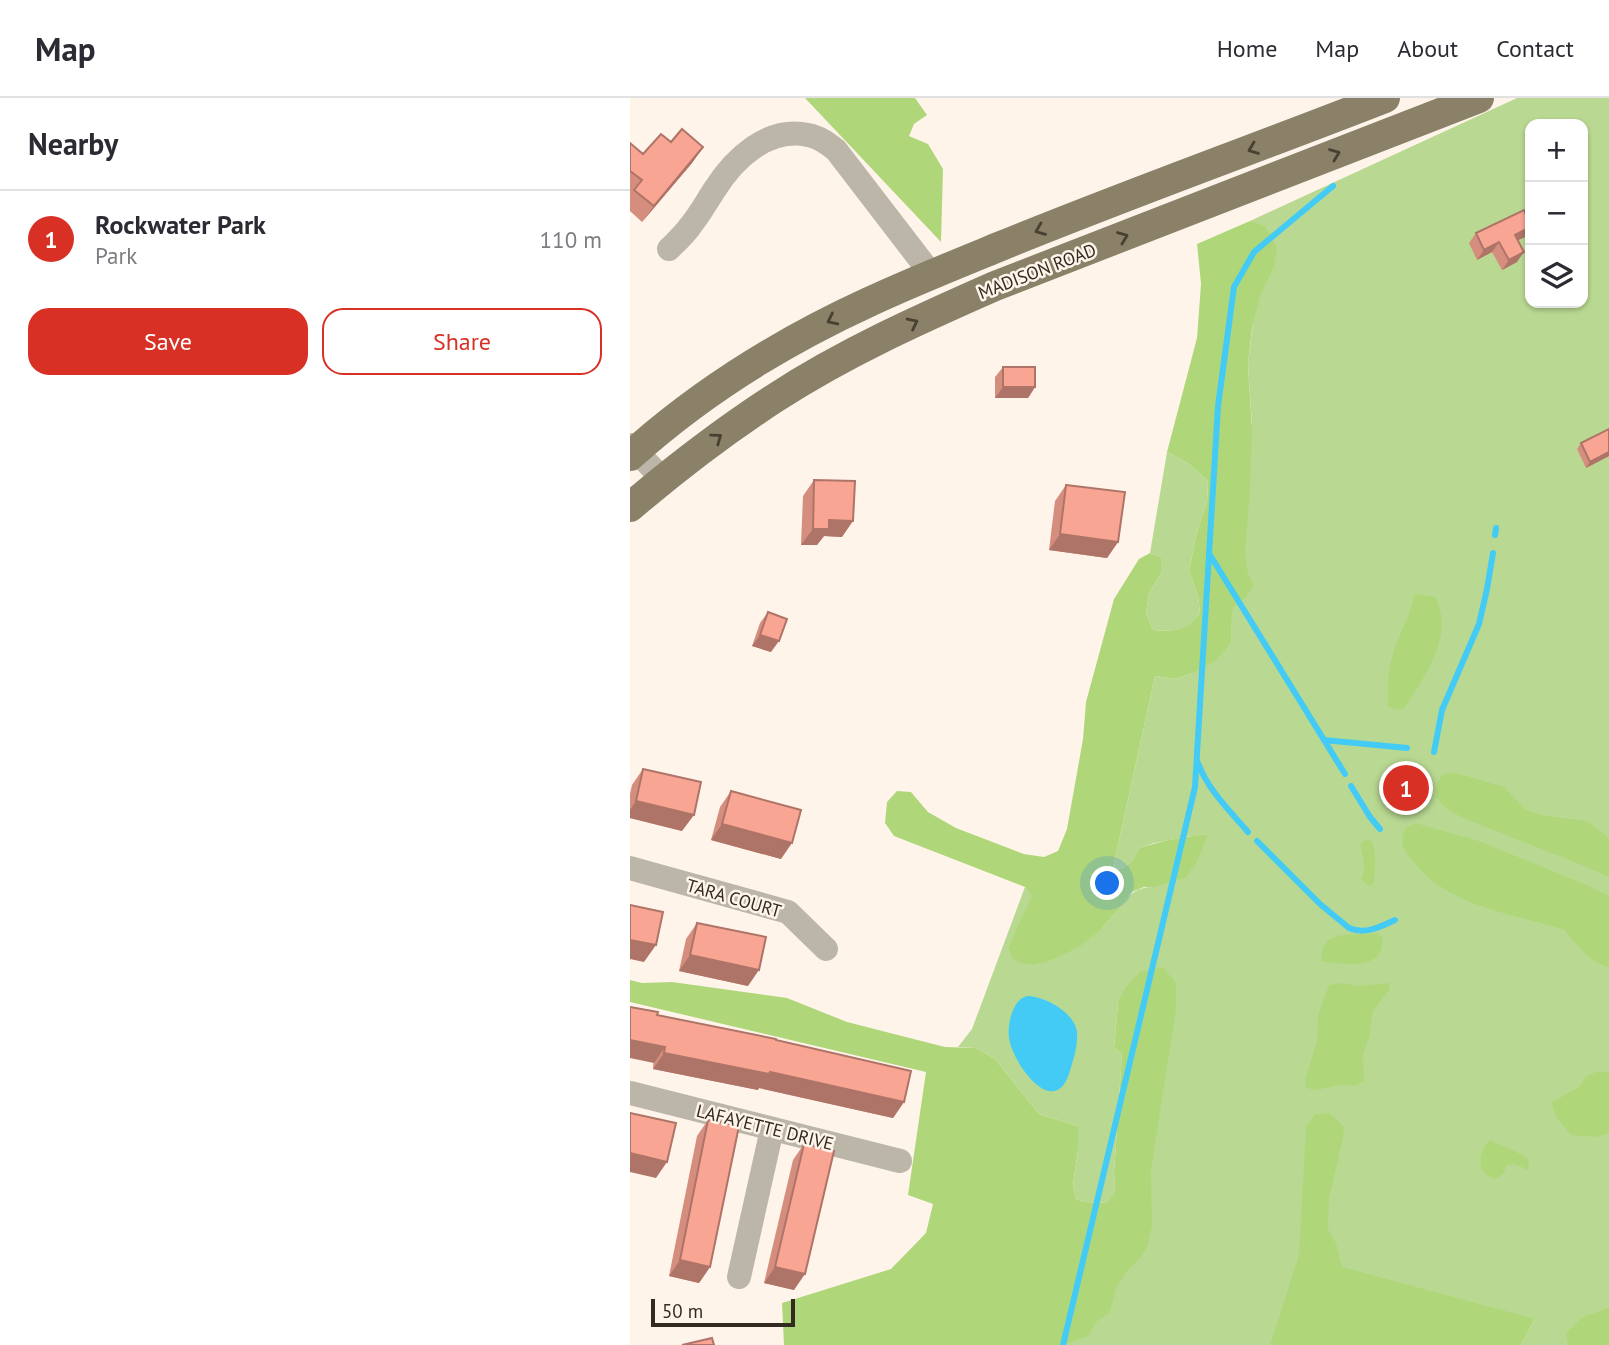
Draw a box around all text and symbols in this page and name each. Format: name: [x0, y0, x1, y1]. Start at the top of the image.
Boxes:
text: Map: [35, 27, 96, 70]
text: Home: [1217, 33, 1277, 64]
text: Map: [1315, 33, 1359, 64]
text: About: [1397, 33, 1458, 64]
text: Contact: [1496, 33, 1574, 64]
map controls: [1525, 119, 1588, 308]
button: +: [1525, 119, 1588, 182]
text: Nearby: [28, 124, 118, 163]
one-way arrow: [1248, 140, 1260, 154]
one-way arrow: [1329, 149, 1341, 163]
button: −: [1525, 182, 1588, 245]
text: Rockwater Park: [95, 208, 266, 241]
one-way arrow: [1035, 221, 1047, 235]
text: 1: [44, 225, 58, 254]
text: 110 m: [540, 225, 602, 254]
one-way arrow: [1117, 232, 1129, 246]
street label: MADISON ROAD: [975, 238, 1099, 304]
text: Park: [95, 241, 137, 270]
button: layers: [1525, 245, 1588, 308]
button: Save: [28, 308, 308, 375]
button: Share: [322, 308, 602, 375]
one-way arrow: [827, 312, 839, 326]
one-way arrow: [906, 317, 918, 331]
one-way arrow: [709, 433, 722, 446]
pin: 1: [1383, 762, 1429, 814]
your location: [1090, 866, 1124, 900]
street label: TARA COURT: [684, 873, 784, 923]
street label: LAFAYETTE DRIVE: [694, 1099, 836, 1155]
scale bar: [651, 1296, 794, 1328]
text: 50 m: [662, 1299, 703, 1323]

